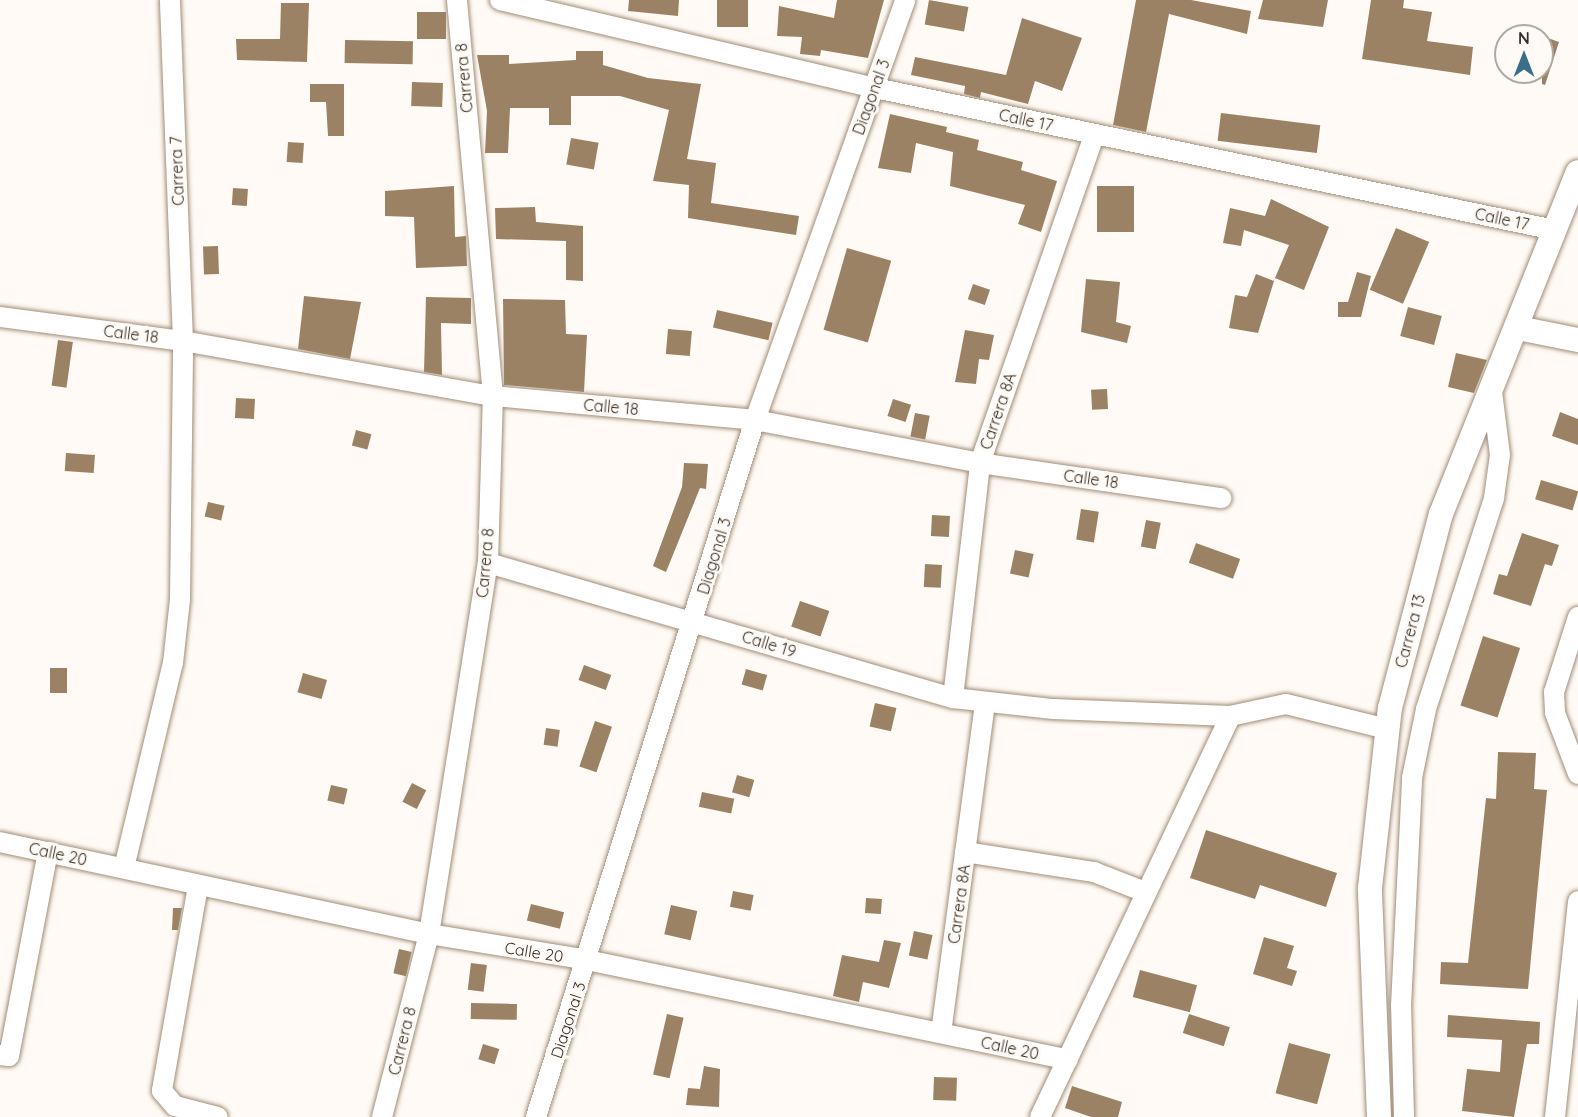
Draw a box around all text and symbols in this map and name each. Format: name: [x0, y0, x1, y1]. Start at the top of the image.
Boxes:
north arrow: [1494, 24, 1554, 84]
text: N: [1518, 28, 1530, 48]
street label: Carrera 8: [451, 42, 477, 114]
street label: Diagonal 3: [848, 56, 894, 138]
street label: Calle 17: [997, 105, 1055, 135]
street label: Carrera 7: [166, 136, 188, 206]
street label: Calle 17: [1473, 204, 1531, 234]
street label: Calle 18: [102, 321, 160, 347]
street label: Carrera 8A: [976, 370, 1020, 452]
street label: Calle 18: [583, 395, 639, 419]
street label: Calle 18: [1062, 466, 1120, 492]
street label: Diagonal 3: [693, 515, 735, 597]
street label: Carrera 8: [472, 527, 498, 599]
street label: Carrera 13: [1391, 592, 1429, 670]
street label: Calle 19: [740, 627, 798, 661]
street label: Calle 20: [27, 838, 89, 870]
street label: Carrera 8A: [944, 863, 974, 945]
street label: Calle 20: [503, 938, 565, 966]
street label: Diagonal 3: [547, 979, 589, 1061]
street label: Carrera 8: [384, 1005, 420, 1077]
street label: Calle 20: [979, 1032, 1041, 1064]

